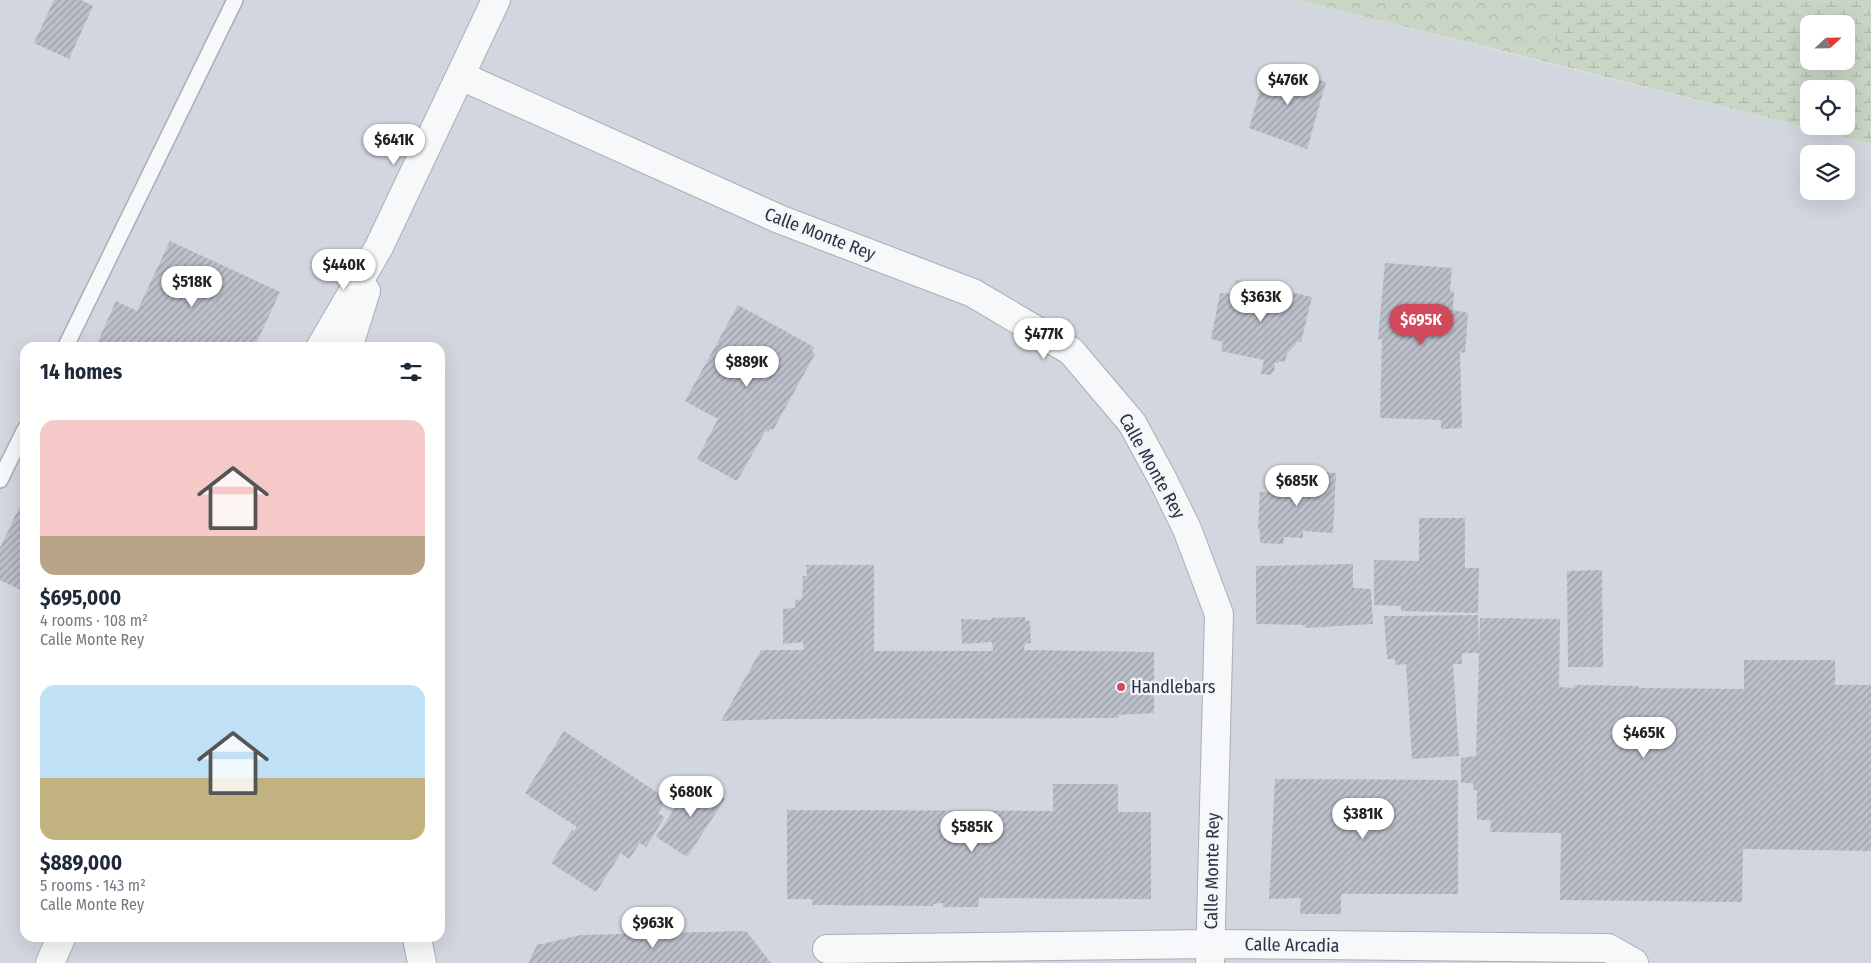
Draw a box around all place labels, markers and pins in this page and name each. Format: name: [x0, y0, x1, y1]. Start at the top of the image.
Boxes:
pin: $476K: [1253, 64, 1323, 106]
pin: $641K: [359, 124, 429, 166]
pin: $440K: [309, 248, 379, 291]
pin: $518K: [157, 266, 227, 308]
pin: $363K: [1226, 280, 1296, 323]
pin: $695K: [1386, 304, 1456, 346]
pin: $477K: [1009, 318, 1079, 360]
pin: $889K: [712, 346, 782, 388]
pin: $685K: [1262, 464, 1332, 507]
place label: Handlebars: [1131, 676, 1216, 698]
marker: Handlebars: [1115, 681, 1127, 693]
pin: $465K: [1609, 716, 1679, 759]
pin: $680K: [656, 776, 726, 818]
pin: $381K: [1328, 798, 1398, 840]
pin: $585K: [937, 810, 1007, 853]
pin: $963K: [618, 906, 688, 949]

